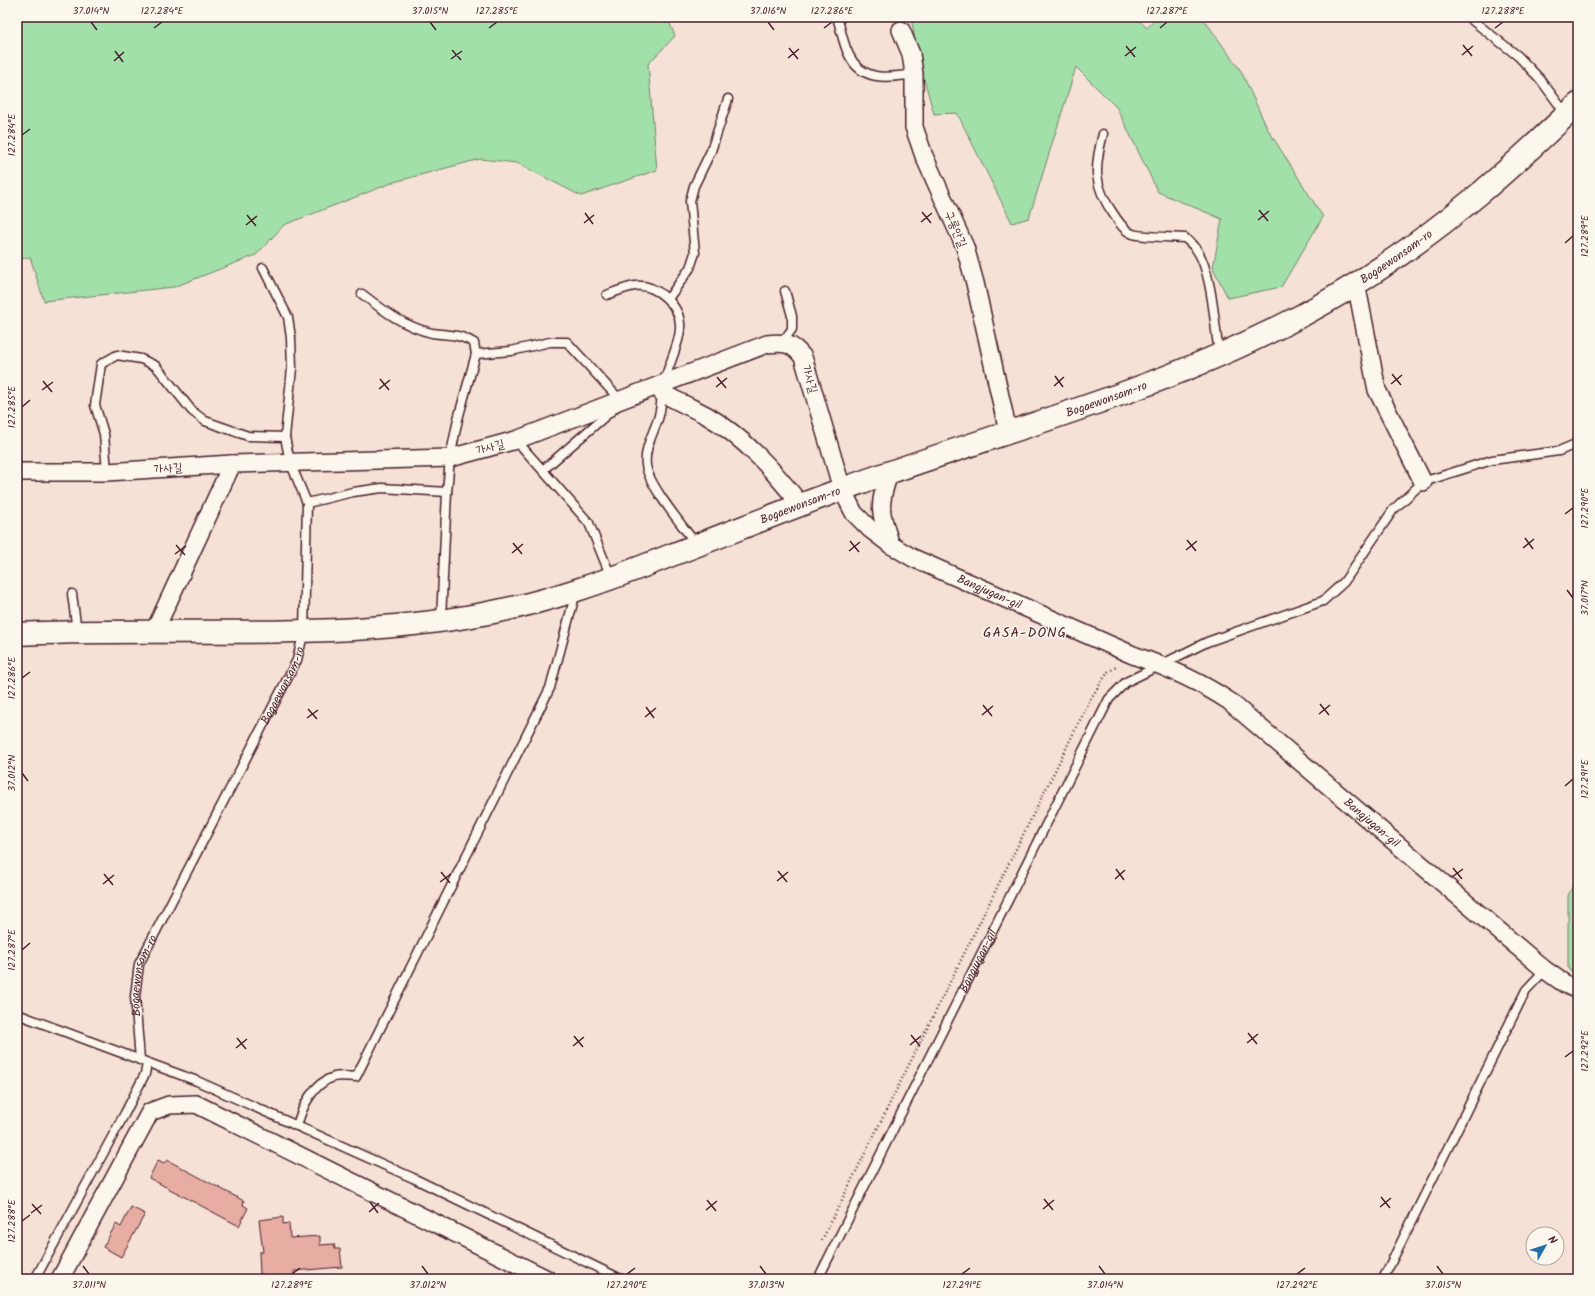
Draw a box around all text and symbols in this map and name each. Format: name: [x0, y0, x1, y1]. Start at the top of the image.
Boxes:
text: 37.014°N: [73, 3, 109, 19]
text: 127.284°E: [141, 3, 184, 19]
text: 37.015°N: [412, 3, 448, 19]
text: 127.285°E: [476, 3, 519, 19]
text: 37.016°N: [750, 3, 786, 19]
text: 127.286°E: [811, 3, 854, 19]
text: 127.287°E: [1146, 3, 1189, 19]
text: 127.288°E: [1481, 3, 1526, 19]
text: 127.284°E: [4, 113, 20, 156]
street label: 구롱안길: [939, 208, 972, 251]
text: 127.289°E: [1577, 214, 1593, 257]
street label: Bogaewonsam-ro: [1356, 225, 1437, 289]
street label: 가사길: [796, 363, 823, 396]
street label: Bogaewonsam-ro: [1063, 376, 1150, 423]
text: 127.285°E: [4, 385, 20, 428]
street label: 가사길: [474, 434, 507, 460]
street label: 가사길: [153, 458, 183, 479]
street label: Bogaewonsam-ro: [757, 482, 843, 530]
text: 127.290°E: [1577, 486, 1593, 528]
street label: Bangjugan-gil: [954, 570, 1025, 615]
text: 37.017°N: [1577, 580, 1593, 616]
district label: GASA-DONG: [983, 622, 1067, 644]
street label: Bogaewonsam-ro: [256, 645, 310, 728]
text: 127.286°E: [4, 656, 20, 699]
text: 37.012°N: [4, 754, 20, 791]
text: 127.291°E: [1577, 758, 1593, 799]
street label: Bangjugan-gil: [1339, 793, 1404, 853]
street label: Bangjugan-gil: [954, 926, 1002, 996]
text: 127.287°E: [4, 928, 20, 971]
street label: Bogaewonsam-ro: [126, 931, 163, 1017]
text: 127.292°E: [1577, 1029, 1593, 1072]
text: 127.288°E: [4, 1198, 20, 1243]
north arrow: [1525, 1226, 1565, 1266]
text: N: [1543, 1232, 1561, 1249]
text: 37.011°N: [72, 1277, 106, 1293]
text: 127.289°E: [271, 1277, 314, 1293]
text: 37.012°N: [410, 1277, 447, 1293]
text: 127.290°E: [607, 1277, 649, 1293]
text: 37.013°N: [748, 1277, 785, 1293]
text: 127.291°E: [943, 1277, 983, 1293]
text: 37.014°N: [1087, 1277, 1123, 1293]
text: 127.292°E: [1276, 1277, 1319, 1293]
text: 37.015°N: [1425, 1277, 1461, 1293]

